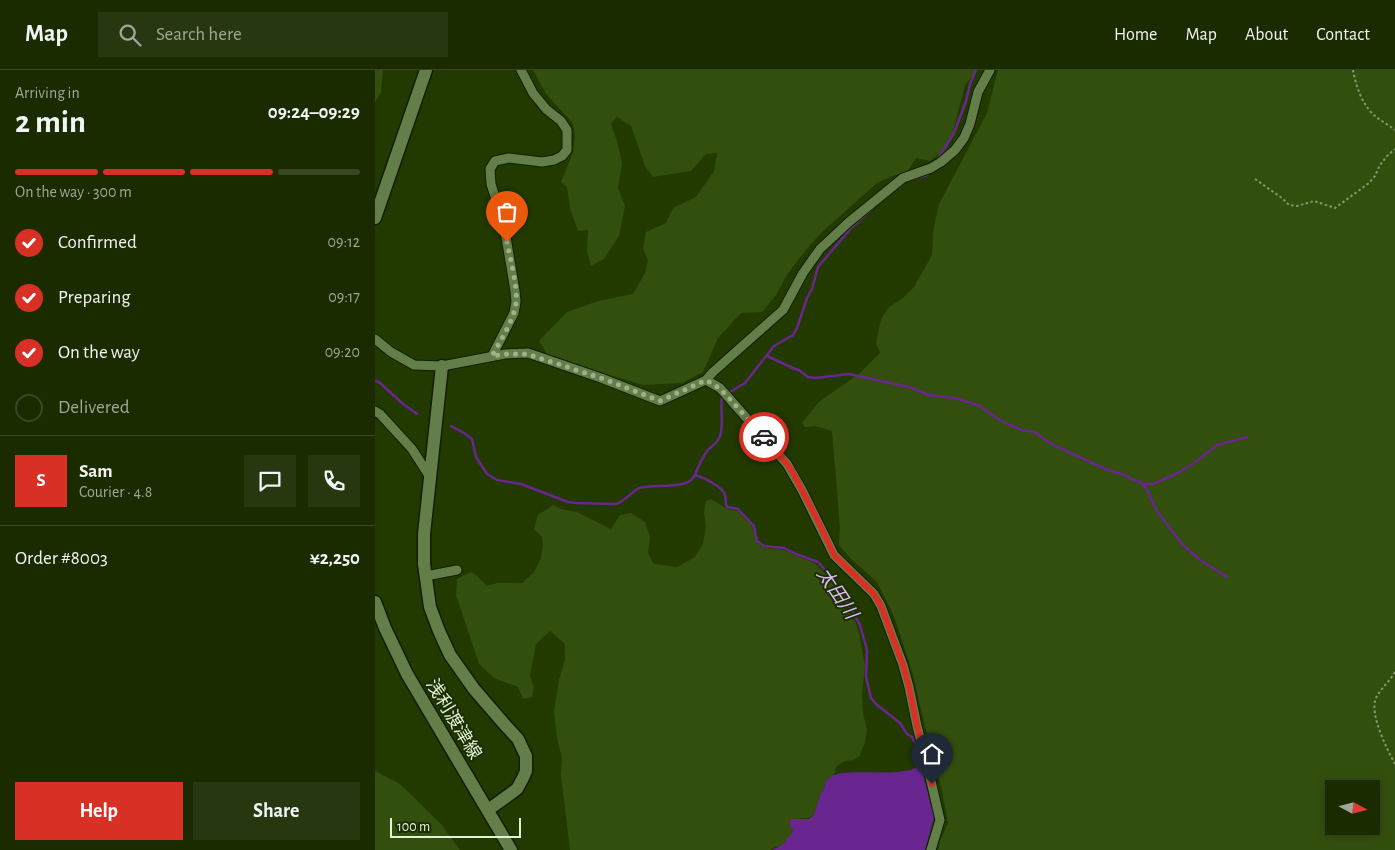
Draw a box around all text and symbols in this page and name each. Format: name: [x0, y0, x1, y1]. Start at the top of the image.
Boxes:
search box: [98, 12, 448, 57]
icon: search: [116, 21, 144, 49]
text: Map: [25, 22, 68, 46]
text: Search here: [156, 25, 242, 44]
text: Home: [1114, 26, 1157, 44]
text: Map: [1185, 26, 1217, 44]
text: About: [1245, 26, 1288, 44]
text: Contact: [1316, 26, 1370, 44]
text: Arriving in: [15, 85, 80, 101]
text: 09:24–09:29: [268, 103, 360, 122]
text: 2 min: [15, 106, 86, 138]
text: On the way · 300 m: [15, 184, 132, 200]
pin: [486, 191, 528, 242]
icon: bag: [493, 198, 521, 226]
icon: check: [15, 229, 43, 257]
text: Confirmed: [58, 233, 137, 252]
text: 09:12: [328, 234, 360, 250]
icon: check: [15, 284, 43, 312]
text: Preparing: [58, 288, 131, 307]
text: 09:17: [328, 289, 360, 305]
icon: check: [15, 339, 43, 367]
text: On the way: [58, 343, 140, 362]
text: 09:20: [325, 344, 360, 360]
text: Delivered: [58, 398, 130, 417]
courier: [739, 412, 789, 462]
icon: car: [750, 423, 778, 451]
button: chat: [244, 455, 296, 507]
button: phone: [308, 455, 360, 507]
text: Sam: [79, 462, 113, 481]
text: S: [36, 471, 46, 490]
text: Courier · 4.8: [79, 484, 152, 500]
text: Order #8003: [15, 549, 108, 568]
text: ¥2,250: [310, 549, 360, 568]
water label: 太田川: [813, 564, 863, 624]
street label: 浅利渡津線: [422, 675, 486, 763]
pin: [911, 733, 953, 784]
icon: home: [918, 740, 946, 768]
north arrow: [1325, 780, 1380, 835]
map controls: [1325, 780, 1380, 835]
button: Help: [15, 782, 183, 840]
button: Share: [193, 782, 360, 840]
scale bar: [390, 815, 521, 838]
text: 100 m: [397, 820, 430, 834]

